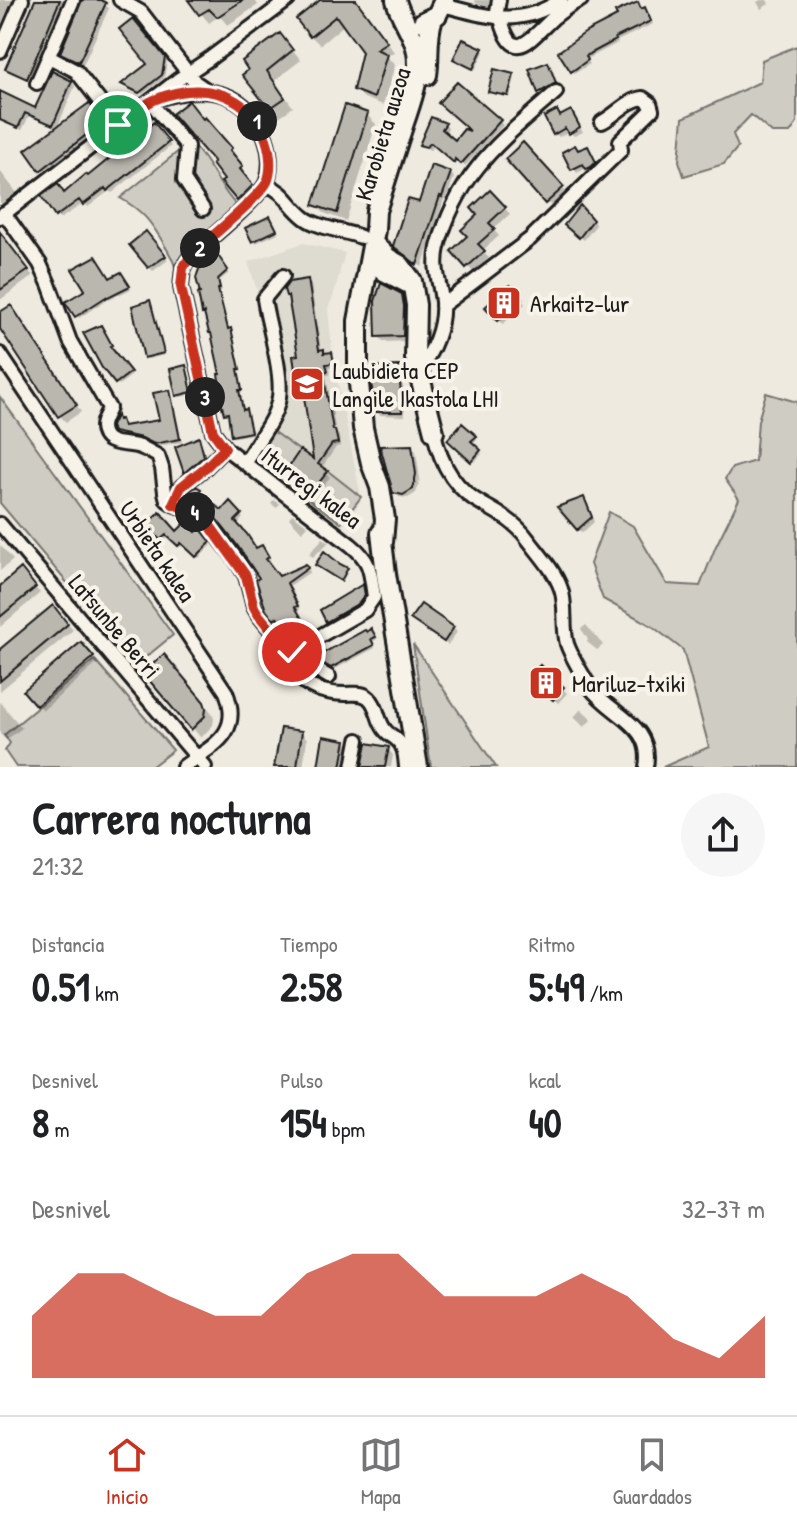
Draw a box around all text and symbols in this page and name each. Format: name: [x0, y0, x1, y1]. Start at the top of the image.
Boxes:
street label: Karobieta auzoa: [347, 64, 417, 204]
pin: [84, 91, 152, 159]
pin: 1: [237, 101, 277, 141]
icon: arrive: [96, 103, 140, 147]
text: 1: [253, 106, 261, 136]
pin: 2: [180, 228, 220, 268]
text: 2: [195, 233, 205, 263]
building icon: Arkaitz-lur: [485, 284, 523, 322]
place label: Arkaitz-lur: [530, 287, 629, 319]
place label: Laubidieta CEP Langile Ikastola LHI: [333, 354, 499, 414]
school or university icon: Laubidieta CEP Langile Ikastola LHI: [288, 365, 326, 403]
pin: 3: [185, 377, 225, 417]
text: 3: [200, 382, 210, 412]
street label: Iturregi kalea: [255, 439, 369, 535]
pin: 4: [175, 492, 215, 532]
street label: Urbieta kalea: [113, 494, 203, 608]
text: 4: [191, 497, 199, 527]
street label: Latsunbe Berri: [62, 567, 168, 685]
pin: [258, 618, 326, 686]
icon: check: [270, 630, 314, 674]
building icon: Mariluz-txiki: [527, 664, 565, 702]
place label: Mariluz-txiki: [572, 667, 686, 699]
text: Carrera nocturna: [32, 788, 311, 848]
button: share: [681, 793, 765, 877]
text: 21:32: [32, 848, 83, 883]
text: Distancia: [32, 929, 104, 959]
text: Tiempo: [280, 929, 338, 959]
text: Ritmo: [529, 929, 575, 959]
text: 0.51: [32, 959, 90, 1013]
text: 2:58: [280, 959, 343, 1013]
text: 5:49: [529, 959, 585, 1013]
text: km: [90, 978, 119, 1008]
text: /km: [585, 978, 623, 1008]
text: Desnivel: [32, 1065, 98, 1095]
text: Pulso: [280, 1065, 323, 1095]
text: kcal: [529, 1065, 561, 1095]
text: 8: [32, 1095, 49, 1149]
text: 154: [280, 1095, 327, 1149]
text: 40: [529, 1095, 562, 1149]
text: m: [49, 1114, 69, 1144]
text: bpm: [327, 1114, 365, 1144]
text: Desnivel: [32, 1191, 110, 1226]
text: 32–37 m: [682, 1191, 765, 1226]
tab: Inicio: [105, 1433, 149, 1511]
tab: Mapa: [359, 1433, 403, 1511]
tab: Guardados: [612, 1433, 692, 1511]

